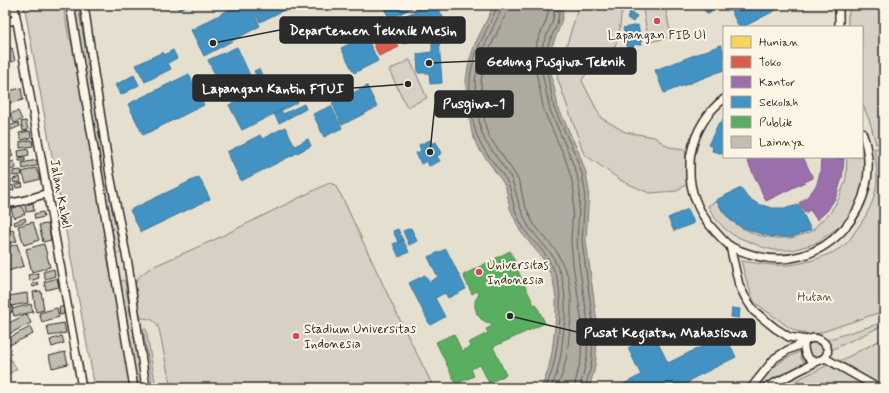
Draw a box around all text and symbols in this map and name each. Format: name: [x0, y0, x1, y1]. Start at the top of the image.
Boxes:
marker: Lapangan FIB UI: [652, 16, 662, 26]
callout: Departemen Teknik Mesin: [280, 17, 465, 43]
text: Departemen Teknik Mesin: [289, 22, 457, 40]
legend: [723, 26, 863, 158]
place label: Lapangan FIB UI: [608, 27, 706, 44]
text: Hunian: [759, 35, 799, 51]
callout: Gedung Pusgiwa Teknik: [476, 48, 636, 74]
text: Gedung Pusgiwa Teknik: [486, 53, 626, 72]
text: Toko: [759, 55, 781, 71]
callout: Lapangan Kantin FTUI: [193, 75, 353, 101]
text: Kantor: [759, 75, 795, 91]
text: Lapangan Kantin FTUI: [202, 80, 345, 99]
callout: Pusgiwa-1: [435, 91, 513, 117]
text: Pusgiwa-1: [443, 95, 505, 115]
text: Sekolah: [759, 95, 799, 111]
text: Publik: [759, 115, 792, 131]
text: Lainnya: [759, 135, 805, 151]
street label: Jalan Kabel: [46, 158, 74, 230]
place label: Universitas Indonesia: [487, 257, 549, 289]
marker: Universitas Indonesia: [474, 267, 484, 277]
park label: Hutan: [797, 289, 833, 306]
callout: Pusat Kegiatan Mahasiswa: [577, 319, 755, 345]
place label: Stadium Universitas Indonesia: [304, 321, 416, 353]
text: Pusat Kegiatan Mahasiswa: [584, 324, 748, 345]
marker: Stadium Universitas Indonesia: [291, 331, 301, 341]

